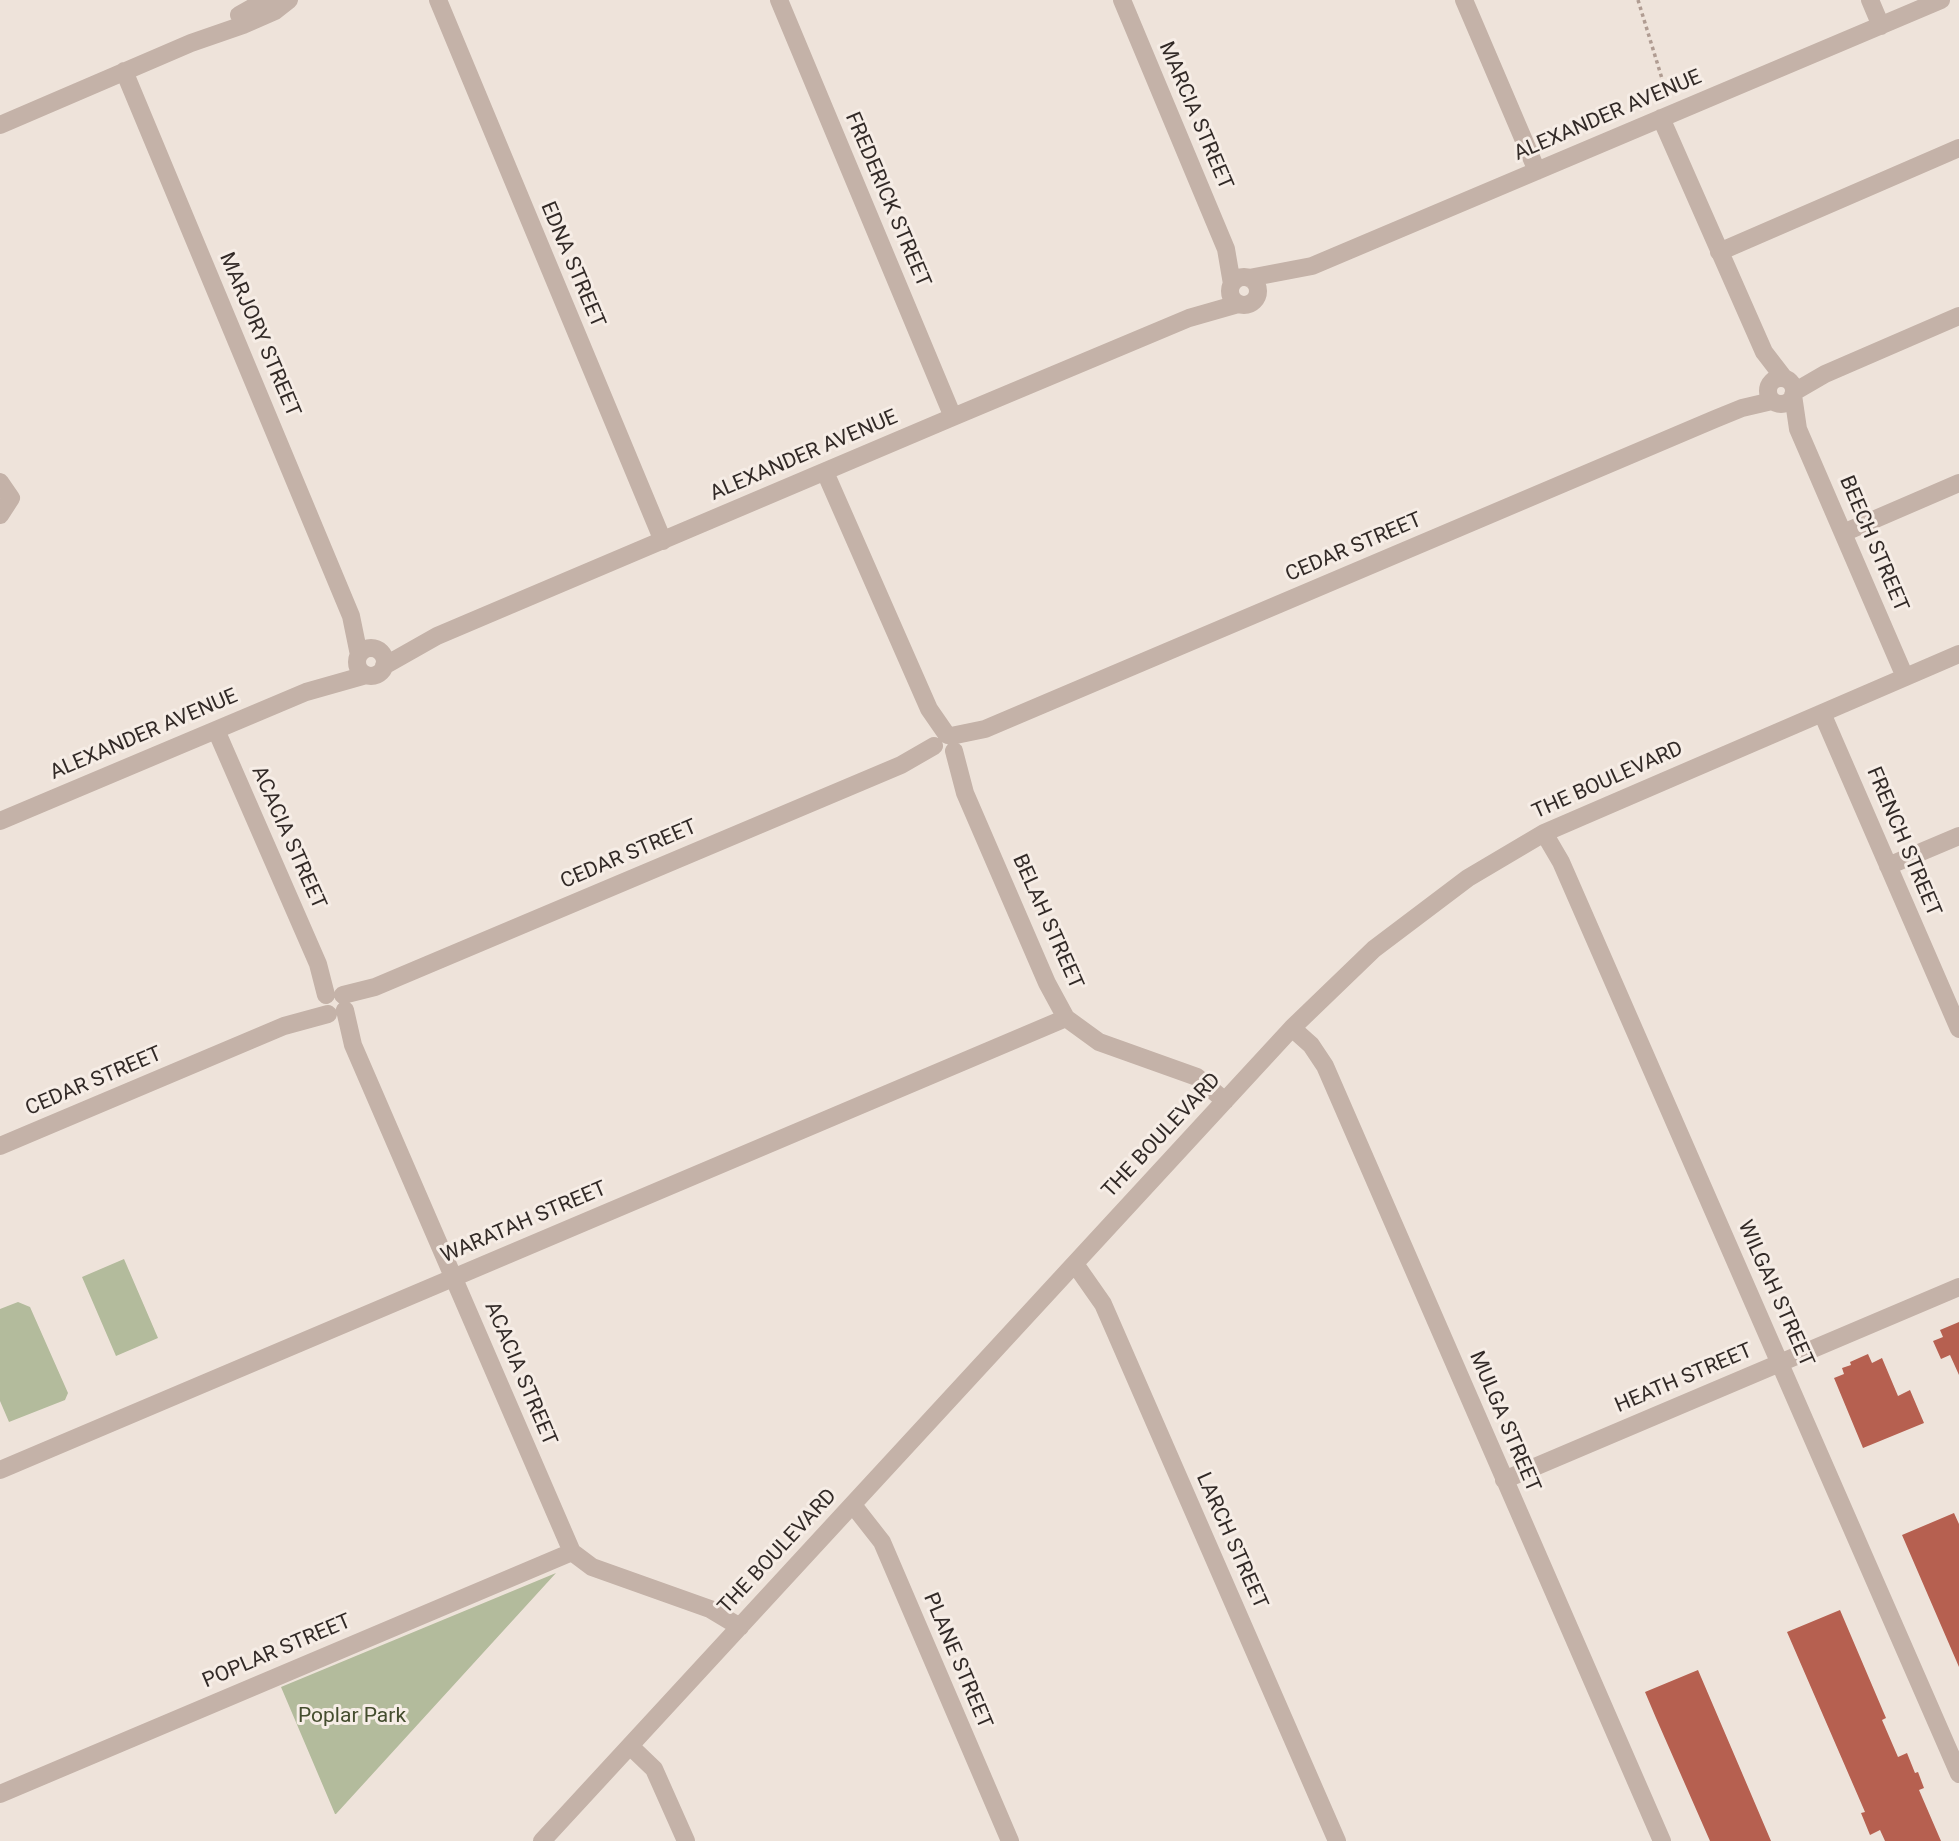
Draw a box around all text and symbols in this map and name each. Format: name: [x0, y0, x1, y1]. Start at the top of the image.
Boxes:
street label: MARCIA STREET: [1152, 38, 1238, 194]
street label: ALEXANDER AVENUE: [1510, 65, 1706, 167]
street label: FREDERICK STREET: [839, 109, 935, 291]
street label: EDNA STREET: [534, 198, 610, 332]
street label: MARJORY STREET: [213, 249, 305, 421]
street label: ALEXANDER AVENUE: [706, 405, 902, 507]
street label: BEECH STREET: [1833, 472, 1913, 616]
street label: CEDAR STREET: [1282, 508, 1426, 588]
street label: ALEXANDER AVENUE: [46, 684, 242, 786]
street label: THE BOULEVARD: [1529, 737, 1687, 825]
street label: ACACIA STREET: [245, 763, 331, 913]
street label: FRENCH STREET: [1860, 763, 1946, 921]
street label: CEDAR STREET: [557, 815, 701, 895]
street label: BELAH STREET: [1006, 851, 1088, 993]
street label: CEDAR STREET: [22, 1042, 166, 1122]
street label: THE BOULEVARD: [1098, 1068, 1226, 1204]
street label: WARATAH STREET: [437, 1177, 611, 1269]
street label: WILGAH STREET: [1731, 1217, 1819, 1371]
street label: ACACIA STREET: [478, 1298, 562, 1450]
street label: HEATH STREET: [1612, 1339, 1756, 1419]
street label: MULGA STREET: [1463, 1348, 1545, 1496]
street label: LARCH STREET: [1190, 1469, 1272, 1613]
street label: THE BOULEVARD: [714, 1484, 842, 1620]
street label: PLANE STREET: [917, 1589, 997, 1733]
street label: POPLAR STREET: [199, 1609, 355, 1695]
park label: Poplar Park: [298, 1704, 406, 1730]

